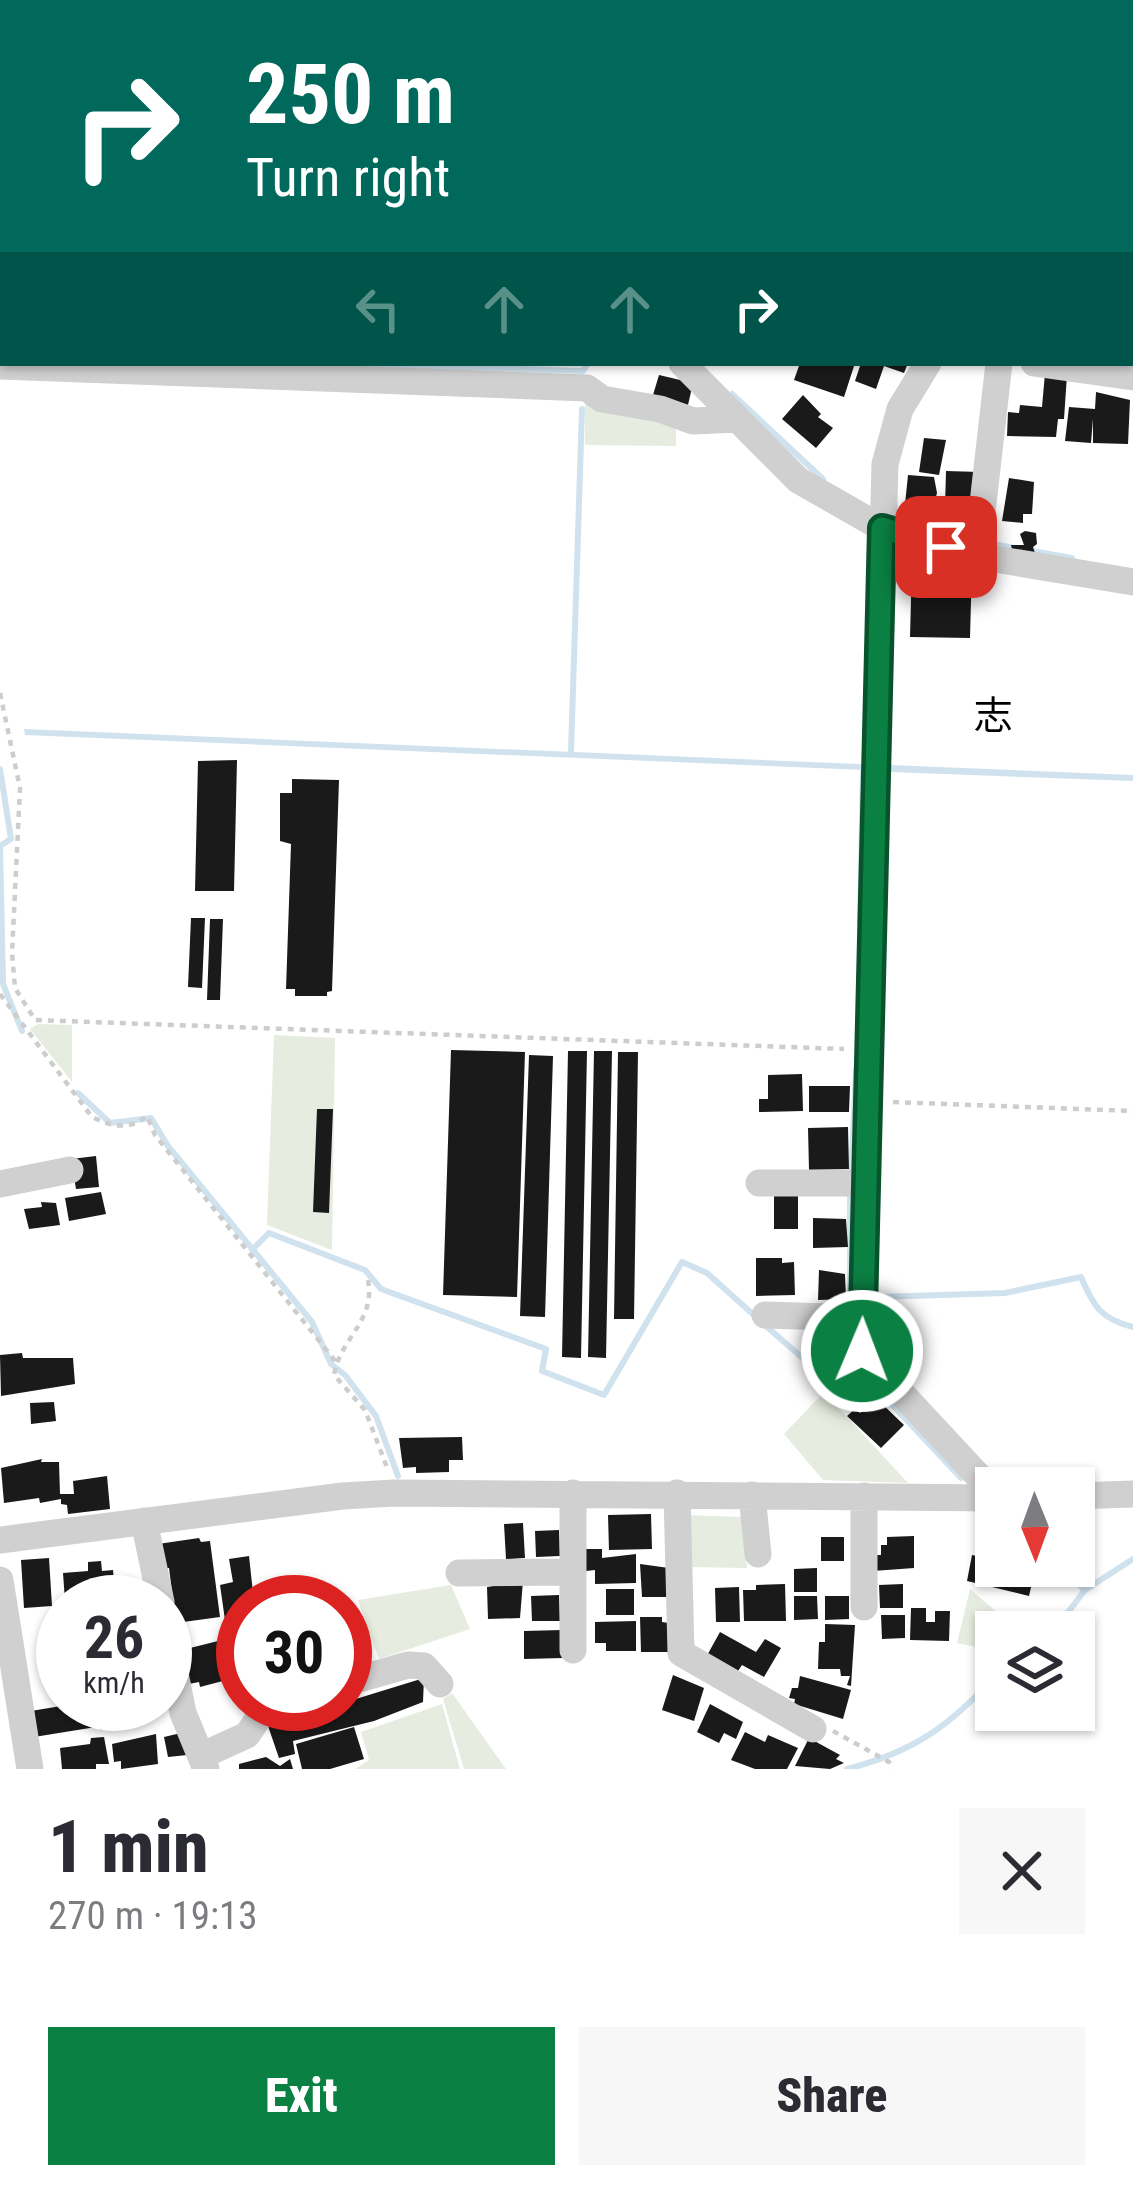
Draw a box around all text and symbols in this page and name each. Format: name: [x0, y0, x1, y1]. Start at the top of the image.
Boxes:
text: 250 m: [246, 45, 455, 144]
icon: right: [48, 48, 204, 204]
text: Turn right: [246, 146, 450, 209]
icon: left: [345, 276, 411, 342]
icon: ahead: [471, 276, 537, 342]
icon: ahead: [597, 276, 663, 342]
icon: right: [723, 276, 789, 342]
pin: [895, 496, 997, 598]
icon: arrive: [913, 514, 979, 580]
district label: 志: [973, 693, 1013, 739]
position arrow: [799, 1288, 925, 1414]
north arrow: [975, 1467, 1095, 1587]
map controls: [975, 1467, 1095, 1731]
speed limit sign: 30: [216, 1575, 372, 1731]
text: 26: [84, 1602, 144, 1673]
button: layers: [975, 1611, 1095, 1731]
text: km/h: [83, 1665, 145, 1700]
text: 1 min: [48, 1805, 209, 1890]
button: close: [959, 1808, 1085, 1934]
text: 270 m · 19:13: [48, 1893, 258, 1939]
button: Exit: [48, 2027, 555, 2165]
button: Share: [579, 2027, 1085, 2165]

